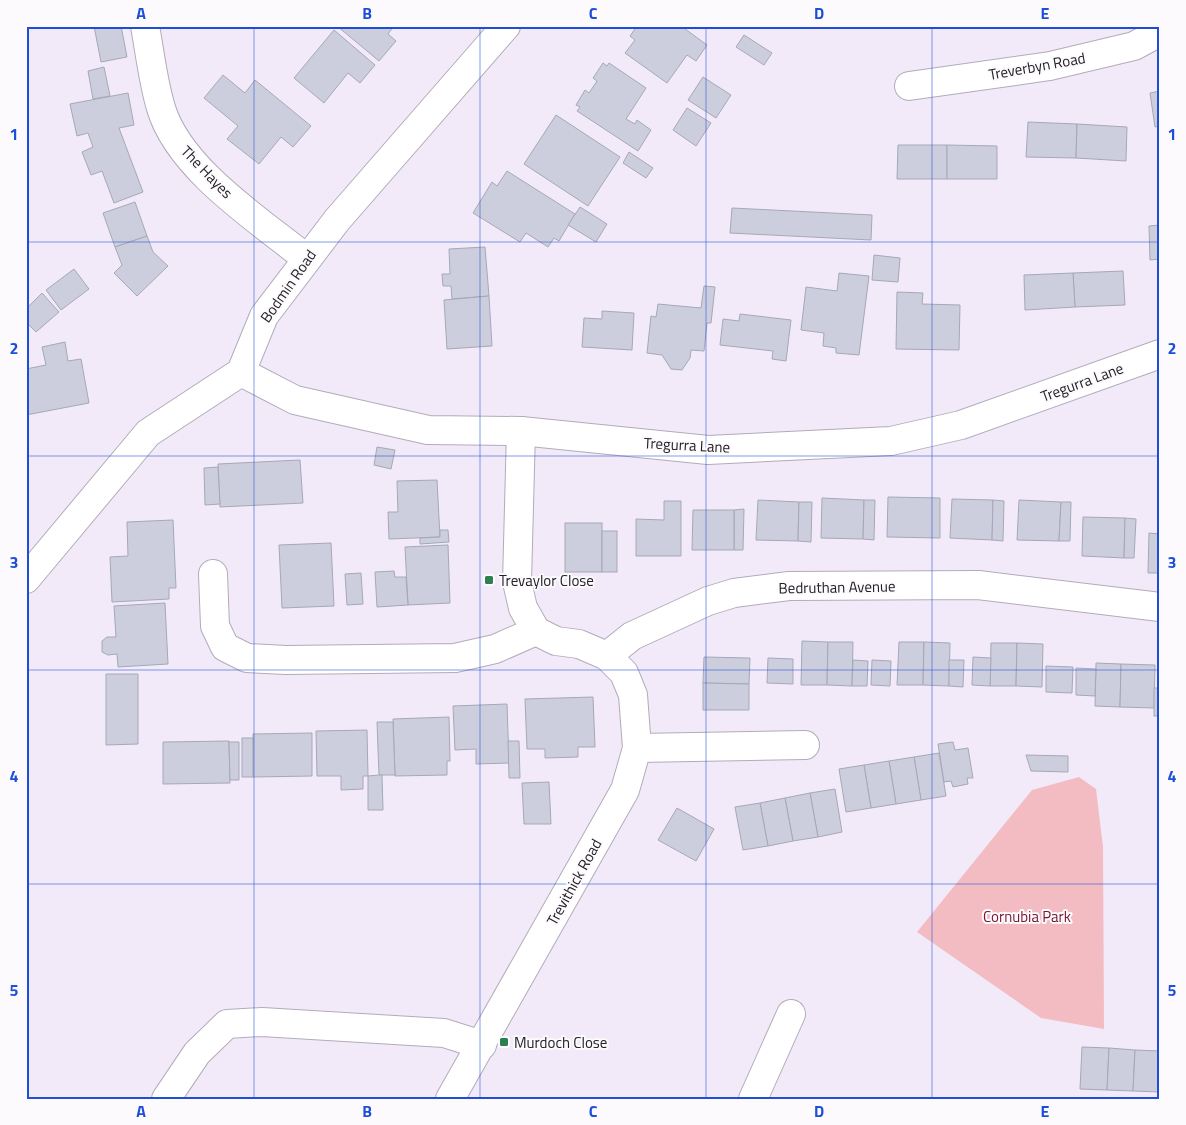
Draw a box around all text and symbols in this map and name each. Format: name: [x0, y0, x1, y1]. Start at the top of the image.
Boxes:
text: A: [136, 1, 146, 25]
text: B: [362, 1, 372, 25]
text: C: [589, 1, 598, 25]
text: D: [814, 1, 824, 25]
text: E: [1041, 1, 1050, 25]
street label: Treverbyn Road: [987, 46, 1087, 86]
text: 1: [10, 122, 18, 146]
text: 1: [1168, 122, 1176, 146]
street label: The Hayes: [176, 140, 238, 204]
street label: Bodmin Road: [254, 245, 322, 327]
text: 2: [10, 336, 18, 360]
text: 2: [1168, 336, 1176, 360]
street label: Tregurra Lane: [1037, 356, 1127, 408]
street label: Tregurra Lane: [643, 431, 731, 459]
text: 3: [10, 550, 18, 574]
text: 3: [1168, 550, 1176, 574]
place label: Trevaylor Close: [499, 569, 594, 592]
marker: Trevaylor Close: [483, 574, 495, 586]
street label: Bedruthan Avenue: [778, 574, 896, 600]
text: 4: [10, 764, 19, 788]
text: 4: [1168, 764, 1177, 788]
street label: Trevithick Road: [541, 835, 607, 929]
park label: Cornubia Park: [983, 905, 1071, 928]
text: 5: [10, 978, 19, 1002]
text: 5: [1168, 978, 1177, 1002]
place label: Murdoch Close: [514, 1031, 607, 1054]
marker: Murdoch Close: [498, 1036, 510, 1048]
text: A: [136, 1099, 146, 1123]
text: B: [362, 1099, 372, 1123]
text: C: [589, 1099, 598, 1123]
text: D: [814, 1099, 824, 1123]
text: E: [1041, 1099, 1050, 1123]

